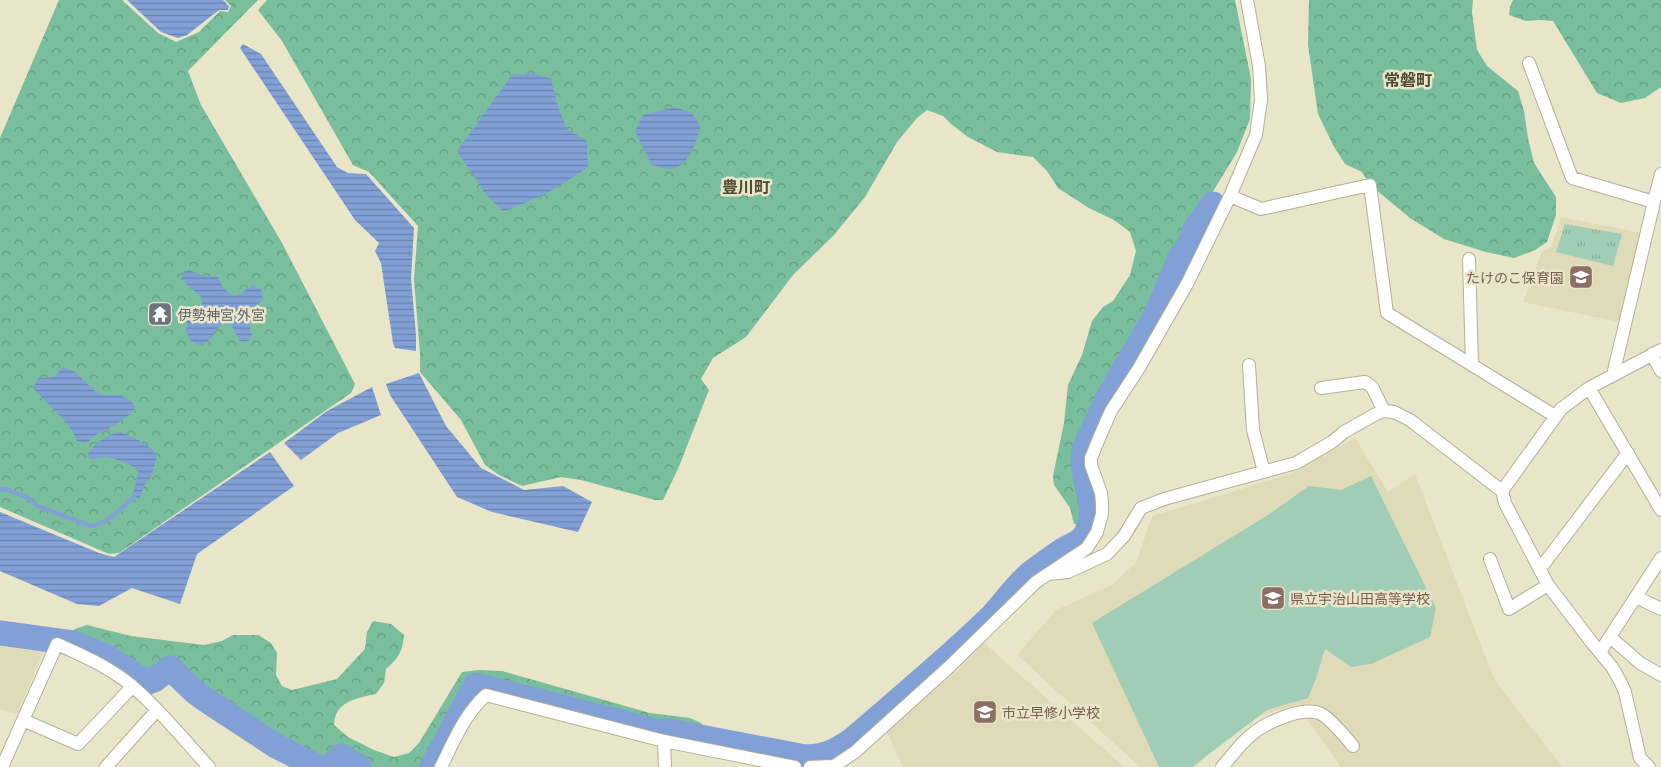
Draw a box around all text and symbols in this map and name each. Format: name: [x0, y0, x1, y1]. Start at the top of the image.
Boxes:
district label: 常磐町: [1384, 68, 1432, 92]
district label: 豊川町: [722, 175, 770, 199]
school or university icon: たけのこ保育園: [1568, 264, 1594, 290]
place label: たけのこ保育園: [1466, 267, 1564, 288]
temple icon: 伊勢神宮 外宮: [147, 301, 173, 327]
place label: 伊勢神宮 外宮: [178, 304, 265, 325]
school or university icon: 県立宇治山田高等学校: [1260, 585, 1286, 611]
place label: 県立宇治山田高等学校: [1290, 588, 1430, 609]
school or university icon: 市立早修小学校: [972, 699, 998, 725]
place label: 市立早修小学校: [1002, 702, 1100, 723]

